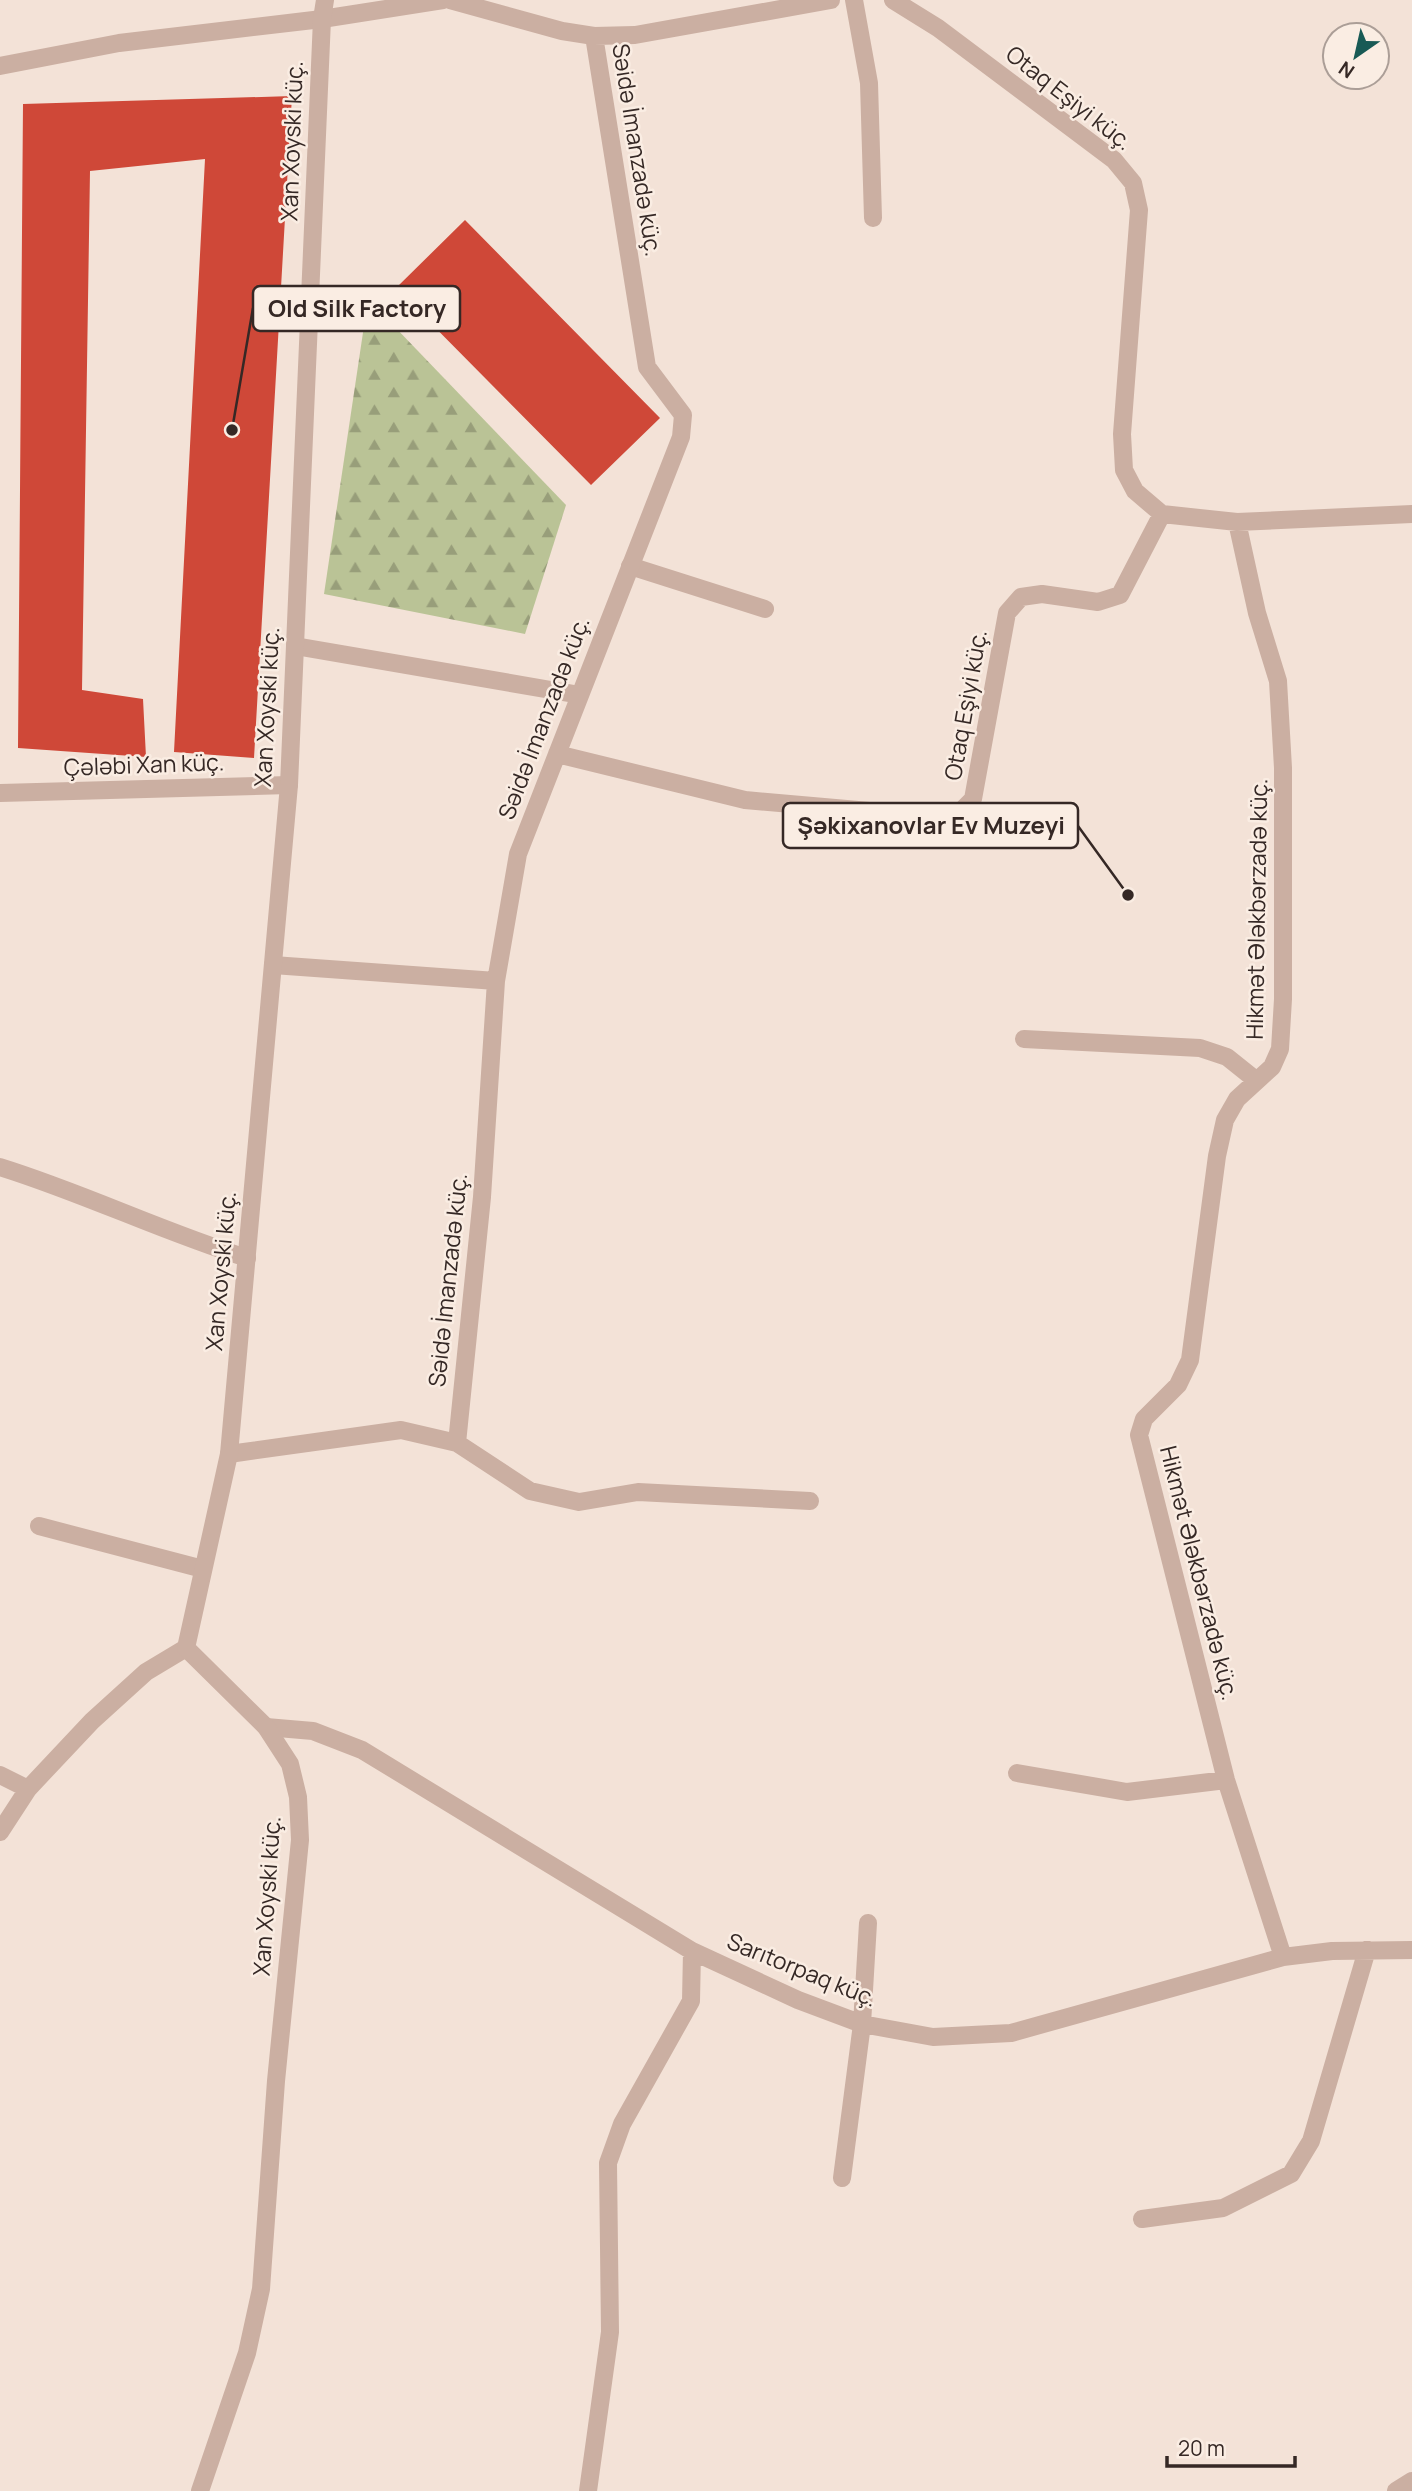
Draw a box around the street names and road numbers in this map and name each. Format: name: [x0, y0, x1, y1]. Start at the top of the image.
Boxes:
street label: Otaq Eşiyi küç.: [1000, 38, 1140, 157]
street label: Səidə İmanzadə küç.: [605, 41, 671, 259]
street label: Xan Xoyski küç.: [272, 60, 310, 222]
street label: Səidə İmanzadə küç.: [490, 612, 597, 824]
street label: Xan Xoyski küç.: [246, 626, 286, 788]
street label: Otaq Eşiyi küç.: [936, 627, 994, 783]
street label: Çələbi Xan küç.: [63, 745, 225, 783]
street label: Hikmət Ələkbərzadə küç.: [1238, 778, 1274, 1040]
street label: Səidə İmanzadə küç.: [420, 1171, 474, 1389]
street label: Xan Xoyski küç.: [197, 1190, 243, 1352]
street label: Hikmət Ələkbərzadə küç.: [1153, 1442, 1247, 1703]
street label: Xan Xoyski küç.: [244, 1815, 288, 1977]
street label: Sarıtorpaq küç.: [723, 1924, 882, 2014]

